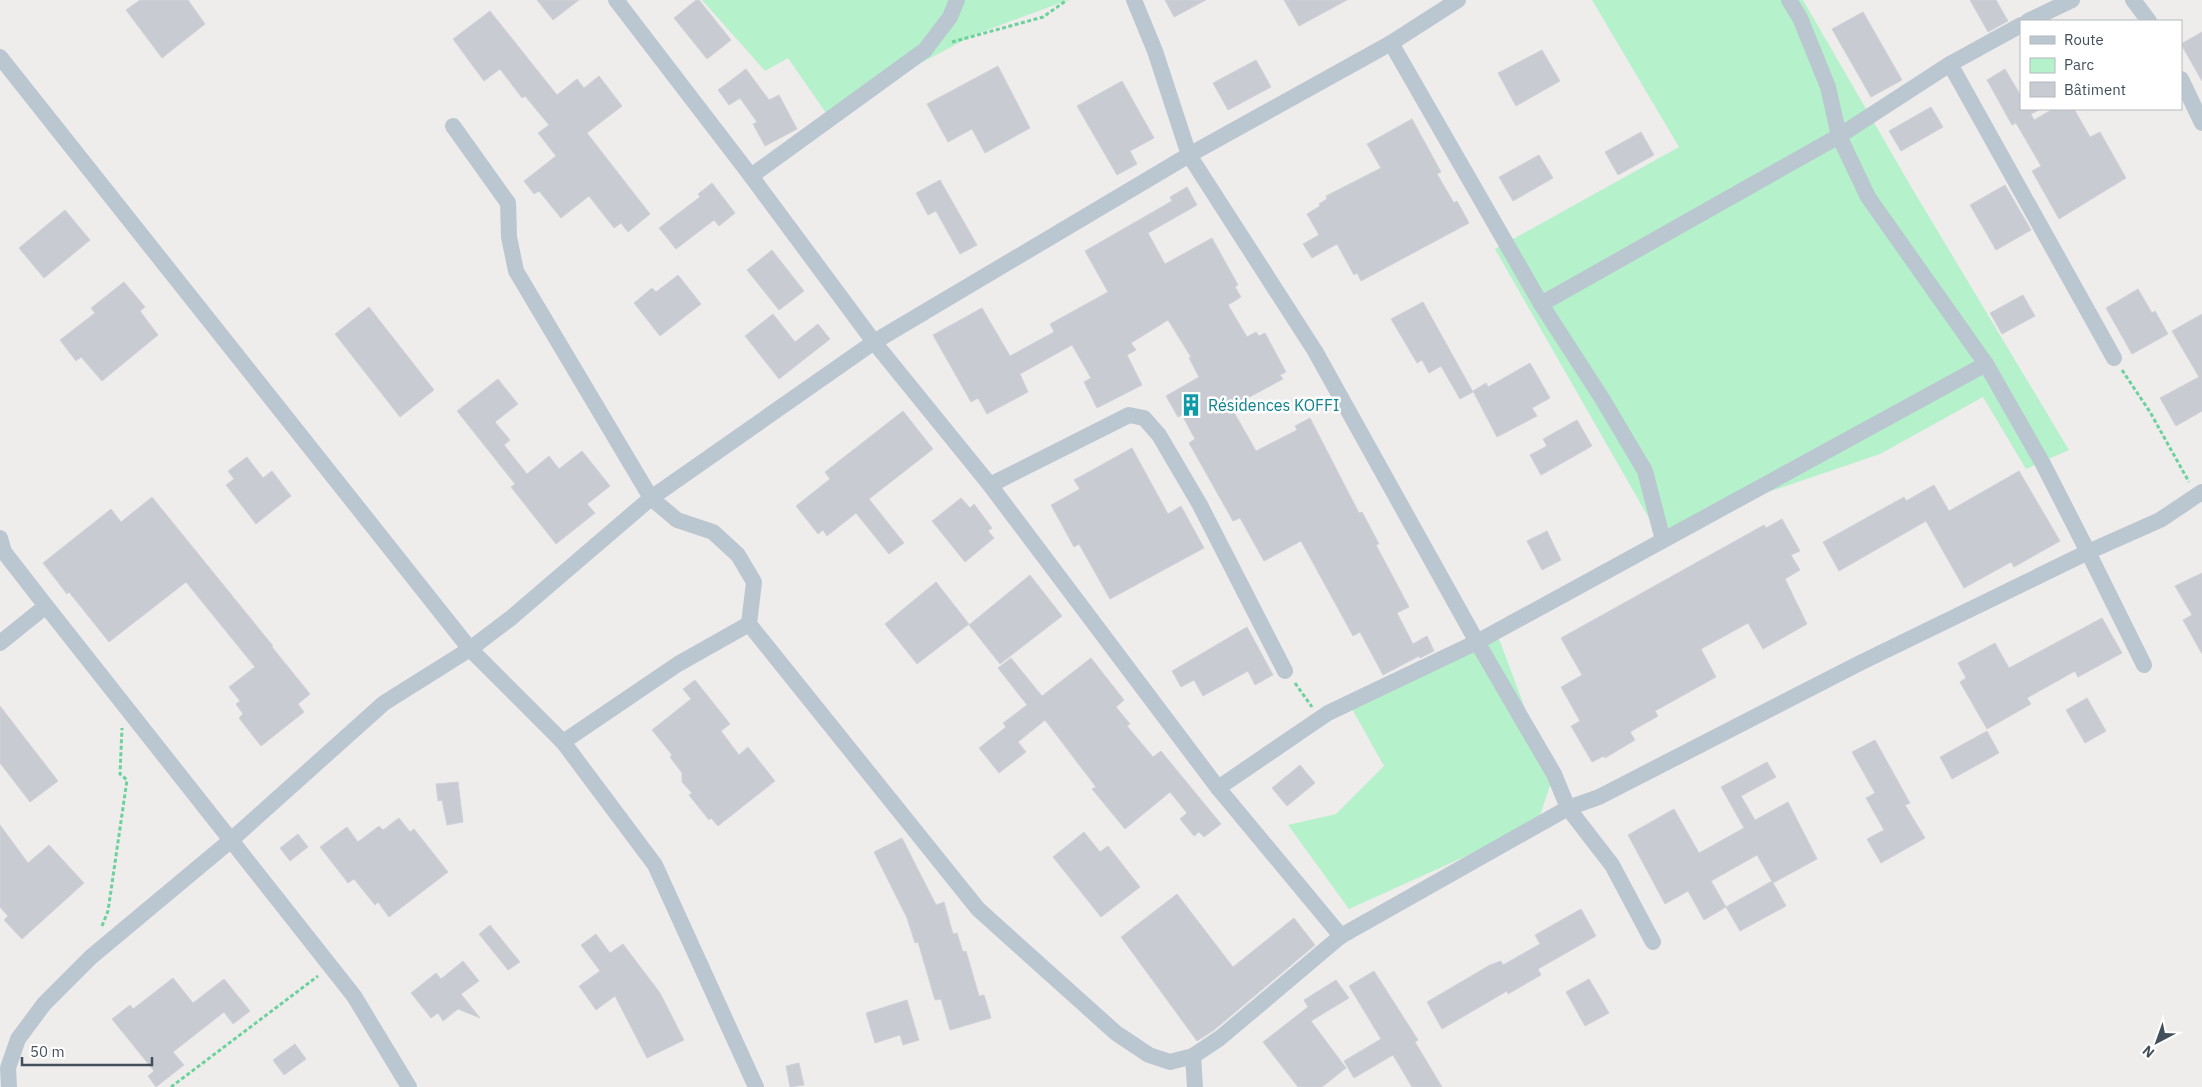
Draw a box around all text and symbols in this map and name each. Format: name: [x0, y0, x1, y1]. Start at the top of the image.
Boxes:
legend: [2020, 20, 2182, 110]
text: Route: [2064, 30, 2104, 49]
text: Parc: [2064, 55, 2094, 74]
text: Bâtiment: [2064, 80, 2126, 99]
building icon: Résidences KOFFI: [1178, 392, 1204, 418]
place label: Résidences KOFFI: [1208, 395, 1339, 415]
north arrow: [2132, 1017, 2182, 1067]
scale bar: [22, 1034, 152, 1066]
text: 50 m: [30, 1042, 65, 1061]
text: N: [2139, 1042, 2158, 1062]

